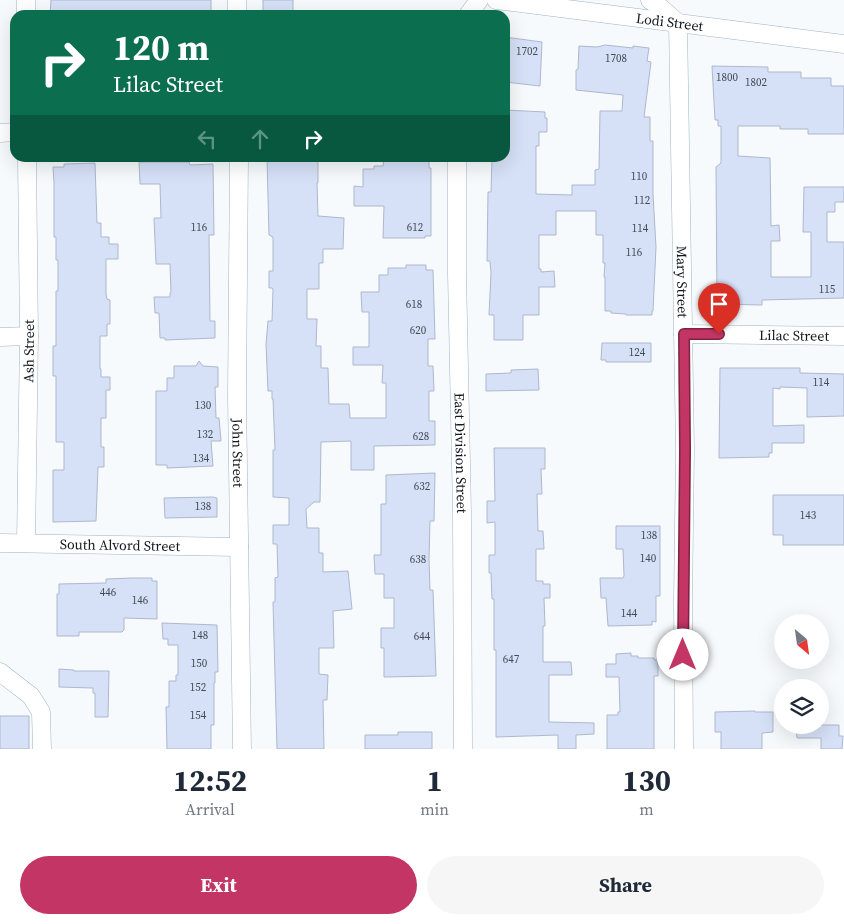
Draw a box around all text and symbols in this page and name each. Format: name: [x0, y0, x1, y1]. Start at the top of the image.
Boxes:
street label: Lodi Street: [635, 8, 705, 36]
text: 120 m: [113, 24, 209, 72]
icon: right: [30, 30, 95, 95]
house number: 1702: [516, 44, 538, 59]
house number: 1708: [605, 51, 627, 66]
text: Lilac Street: [113, 69, 223, 99]
house number: 1800: [716, 70, 738, 85]
house number: 1802: [745, 75, 767, 90]
icon: left: [193, 125, 221, 153]
icon: ahead: [246, 125, 274, 153]
icon: right: [299, 125, 327, 153]
house number: 110: [631, 169, 648, 184]
house number: 112: [634, 193, 651, 208]
house number: 116: [191, 220, 208, 235]
house number: 612: [407, 220, 424, 235]
house number: 114: [632, 221, 649, 236]
house number: 116: [626, 245, 643, 260]
street label: Mary Street: [672, 245, 693, 318]
house number: 115: [819, 282, 836, 297]
pin: [698, 283, 740, 334]
icon: arrive: [705, 290, 733, 318]
house number: 618: [406, 297, 422, 312]
street label: Ash Street: [18, 319, 39, 383]
house number: 620: [410, 323, 427, 338]
street label: Lilac Street: [759, 325, 830, 346]
house number: 124: [629, 345, 646, 360]
house number: 114: [813, 375, 830, 390]
street label: East Division Street: [449, 392, 472, 514]
house number: 130: [195, 398, 212, 413]
street label: John Street: [227, 417, 248, 488]
house number: 132: [197, 427, 214, 442]
house number: 628: [413, 429, 429, 444]
house number: 134: [193, 451, 210, 466]
house number: 632: [414, 479, 431, 494]
house number: 138: [195, 499, 211, 514]
house number: 143: [800, 508, 817, 523]
house number: 138: [641, 528, 657, 543]
street label: South Alvord Street: [60, 534, 181, 556]
house number: 140: [640, 551, 657, 566]
house number: 638: [410, 552, 426, 567]
house number: 446: [100, 585, 117, 600]
house number: 146: [132, 593, 149, 608]
house number: 144: [621, 606, 638, 621]
north arrow: [774, 614, 829, 669]
map controls: [774, 614, 829, 734]
house number: 148: [192, 628, 208, 643]
position arrow: [656, 628, 708, 680]
house number: 644: [414, 629, 431, 644]
house number: 647: [503, 652, 520, 667]
house number: 150: [191, 656, 208, 671]
button: layers: [774, 679, 829, 734]
house number: 152: [190, 680, 207, 695]
house number: 154: [190, 708, 207, 723]
text: 12:52: [173, 760, 247, 801]
text: 1: [426, 760, 443, 801]
text: 130: [622, 760, 671, 801]
text: Arrival: [185, 798, 235, 820]
text: min: [420, 798, 449, 820]
text: m: [639, 798, 654, 820]
button: Exit: [20, 856, 417, 914]
button: Share: [427, 856, 824, 914]

